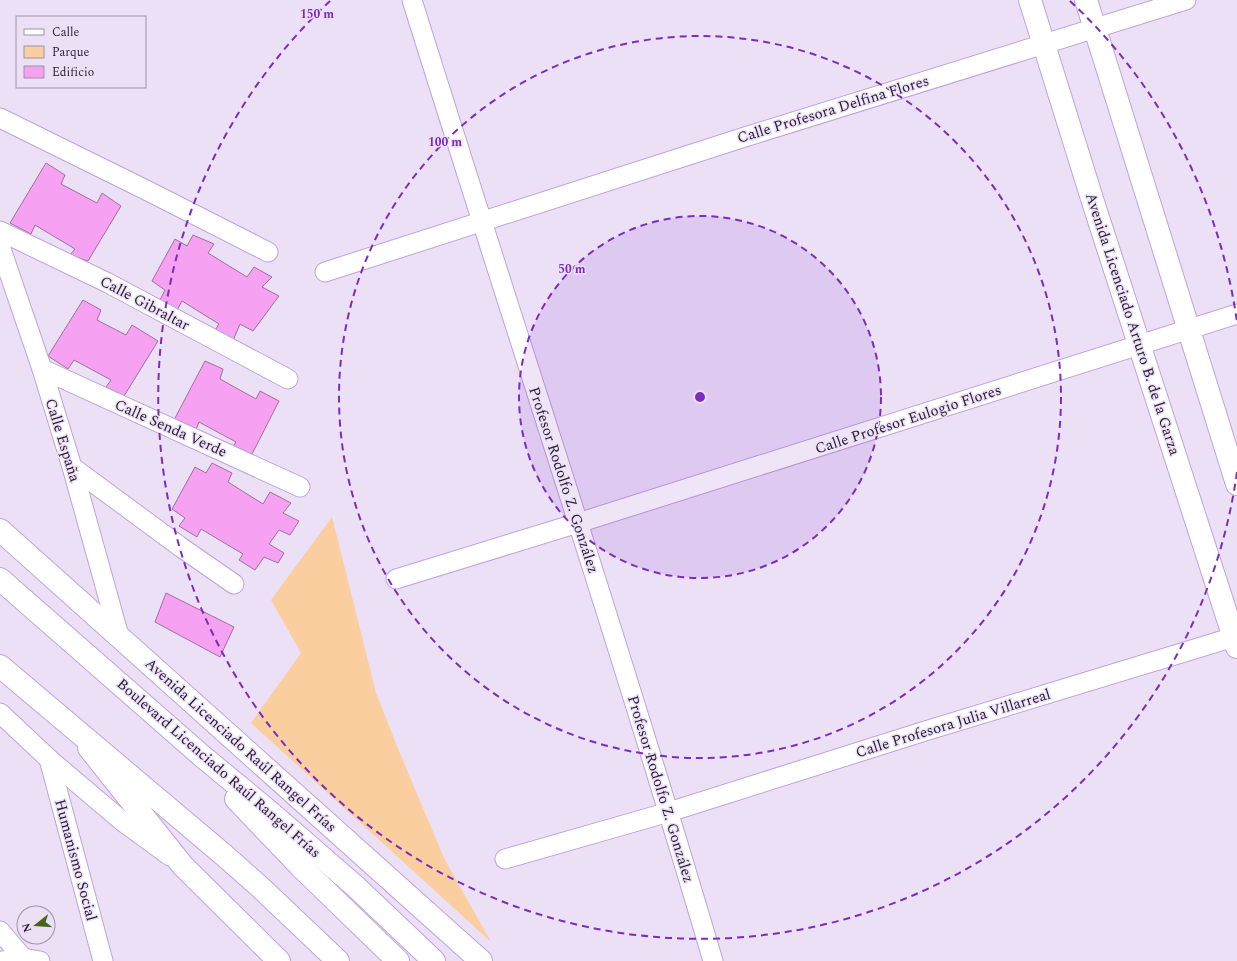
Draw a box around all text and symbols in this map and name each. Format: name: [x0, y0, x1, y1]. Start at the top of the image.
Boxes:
text: 150 m: [300, 5, 334, 24]
legend: [16, 16, 146, 88]
text: Calle: [52, 23, 80, 42]
text: Parque: [52, 43, 89, 62]
text: Edificio: [52, 63, 94, 82]
street label: Calle Profesora Delfina Flores: [734, 69, 932, 150]
text: 100 m: [428, 133, 462, 152]
street label: Avenida Licenciado Arturo B. de la Garza: [1079, 190, 1186, 459]
text: 50 m: [558, 260, 586, 279]
street label: Calle Gibraltar: [96, 270, 194, 337]
street label: Calle Profesor Eulogio Flores: [812, 378, 1004, 460]
street label: Profesor Rodolfo Z. González: [522, 384, 605, 576]
centre of rings: [693, 390, 707, 404]
street label: Calle Senda Verde: [111, 393, 231, 464]
street label: Calle España: [39, 396, 86, 485]
street label: Avenida Licenciado Raúl Rangel Frías: [140, 653, 342, 838]
street label: Boulevard Licenciado Raúl Rangel Frías: [111, 673, 326, 864]
street label: Calle Profesora Julia Villarreal: [853, 683, 1053, 764]
street label: Profesor Rodolfo Z. González: [621, 693, 700, 886]
street label: Humanismo Social: [48, 797, 103, 924]
north arrow: [16, 905, 56, 945]
text: N: [17, 921, 36, 935]

